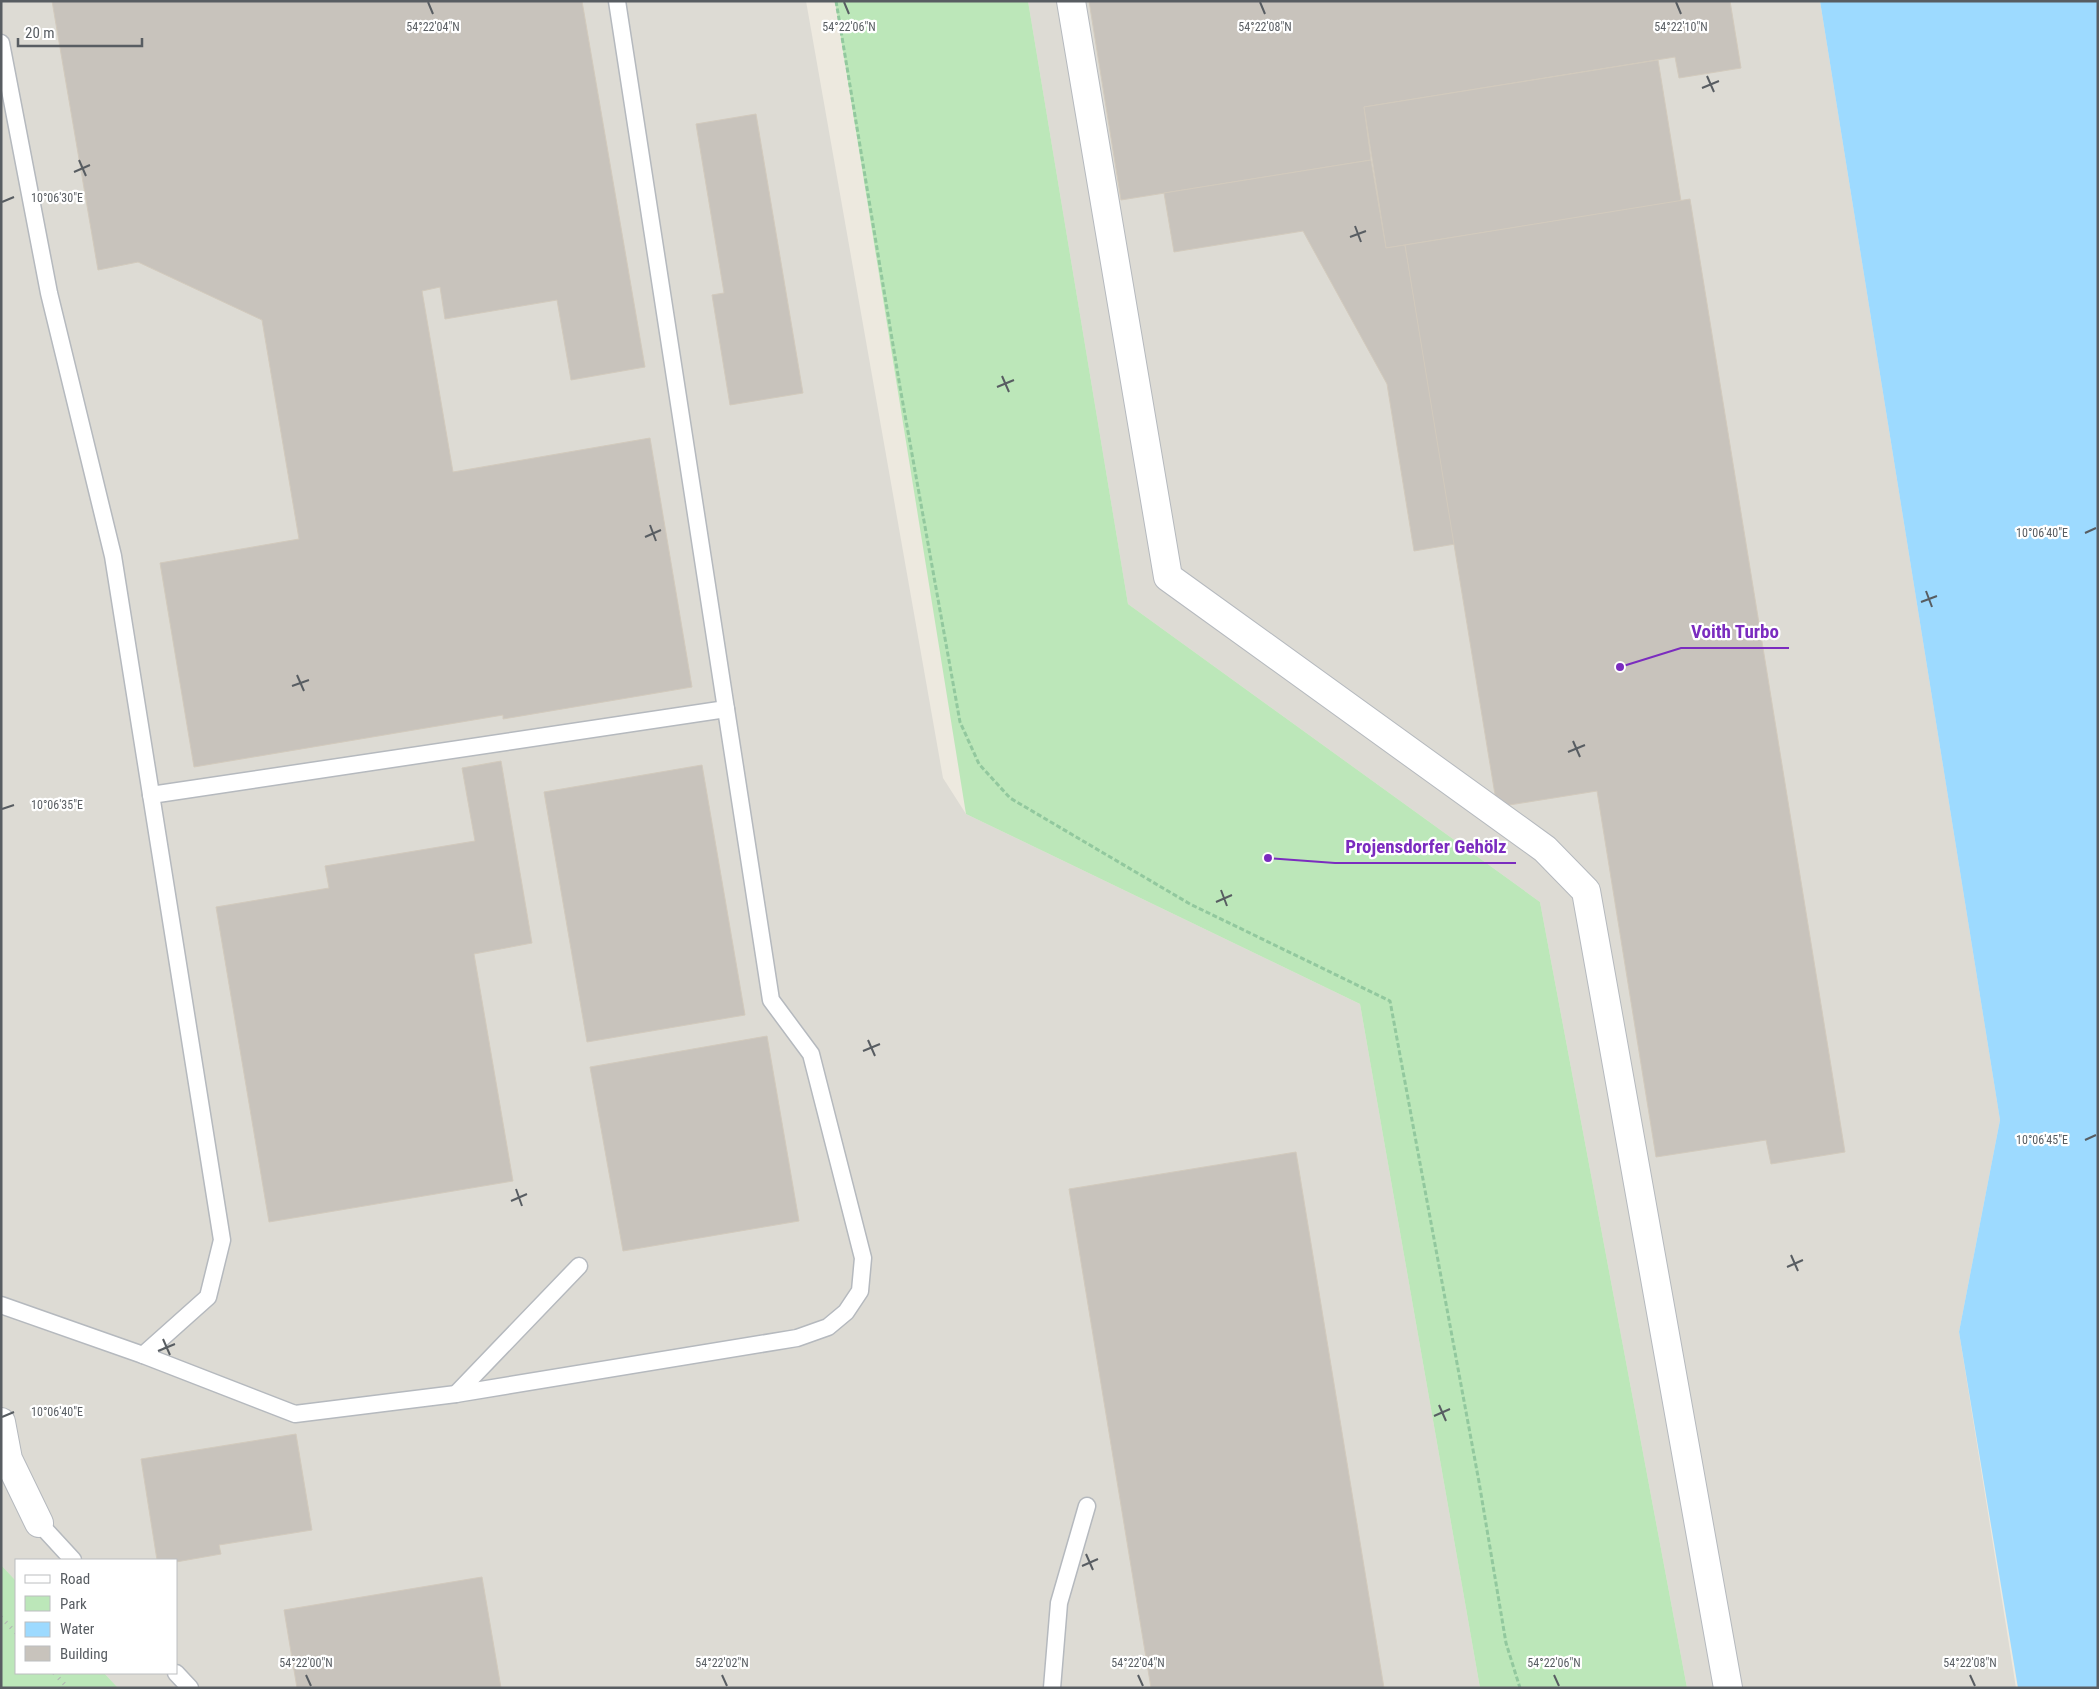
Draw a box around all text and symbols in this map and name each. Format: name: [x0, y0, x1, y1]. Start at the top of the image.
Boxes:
scale bar: [18, 15, 141, 47]
text: 54°22'04"N: [406, 20, 460, 34]
text: 54°22'06"N: [822, 20, 876, 34]
text: 54°22'08"N: [1238, 20, 1292, 34]
text: 54°22'10"N: [1654, 20, 1708, 34]
text: 20 m: [25, 24, 55, 42]
text: 10°06'30"E: [31, 191, 83, 205]
text: 10°06'40"E: [2016, 526, 2068, 540]
callout: Voith Turbo: [1681, 614, 1789, 648]
text: Voith Turbo: [1691, 620, 1779, 643]
text: 10°06'35"E: [31, 798, 83, 812]
callout: Projensdorfer Gehölz: [1335, 829, 1516, 863]
text: Projensdorfer Gehölz: [1345, 835, 1507, 858]
text: 10°06'45"E: [2016, 1133, 2068, 1147]
text: 10°06'40"E: [31, 1405, 83, 1419]
legend: [15, 1559, 178, 1674]
text: Road: [60, 1570, 90, 1588]
text: Park: [60, 1595, 87, 1613]
text: Water: [60, 1620, 95, 1638]
text: Building: [60, 1645, 108, 1663]
text: 54°22'00"N: [279, 1656, 333, 1670]
text: 54°22'02"N: [695, 1656, 749, 1670]
text: 54°22'04"N: [1111, 1656, 1165, 1670]
text: 54°22'06"N: [1527, 1656, 1581, 1670]
text: 54°22'08"N: [1943, 1656, 1997, 1670]

